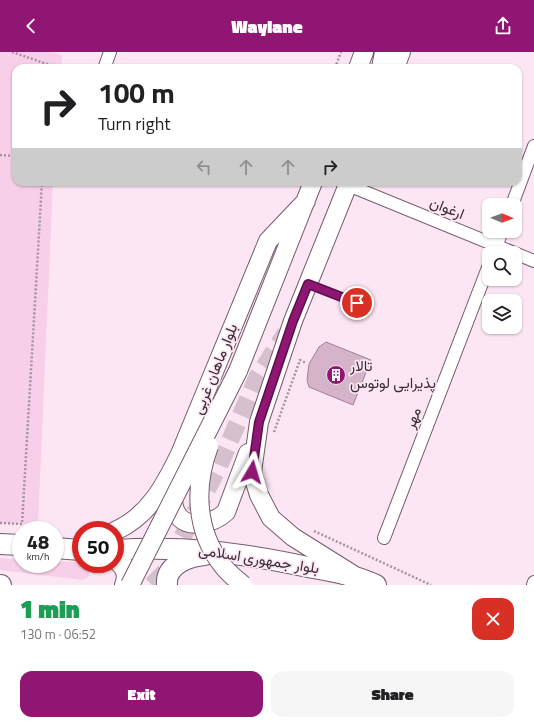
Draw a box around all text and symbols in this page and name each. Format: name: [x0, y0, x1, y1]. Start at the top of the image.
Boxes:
text: Waylane: [231, 13, 303, 40]
icon: back: [20, 15, 42, 37]
icon: share: [492, 15, 514, 37]
text: 100 m: [98, 71, 175, 114]
icon: right: [32, 80, 84, 132]
text: Turn right: [98, 110, 171, 137]
icon: left: [193, 156, 215, 178]
icon: ahead: [235, 156, 257, 178]
icon: ahead: [277, 156, 299, 178]
icon: right: [319, 156, 341, 178]
street label: ارغوان: [426, 190, 468, 225]
north arrow: [482, 198, 522, 238]
map controls: [482, 198, 522, 334]
button: search: [482, 246, 522, 286]
pin: [340, 286, 374, 320]
icon: arrive: [346, 292, 368, 314]
button: layers: [482, 294, 522, 334]
street label: بلوار ماهان غربی: [186, 320, 243, 418]
place label: تالار پذیرایی لوتوس: [349, 354, 436, 394]
building icon: تالار پذیرایی لوتوس: [325, 364, 347, 386]
street label: مهر: [398, 404, 427, 433]
position arrow: [231, 451, 273, 493]
speed limit sign: 50: [72, 521, 124, 573]
text: 48: [27, 526, 49, 557]
street label: بلوار جمهوری اسلامی: [197, 538, 321, 579]
text: km/h: [27, 549, 49, 564]
text: 1 min: [20, 591, 80, 627]
button: close: [472, 598, 514, 640]
text: 130 m · 06:52: [20, 624, 96, 644]
button: Exit: [20, 671, 263, 717]
button: Share: [271, 671, 514, 717]

